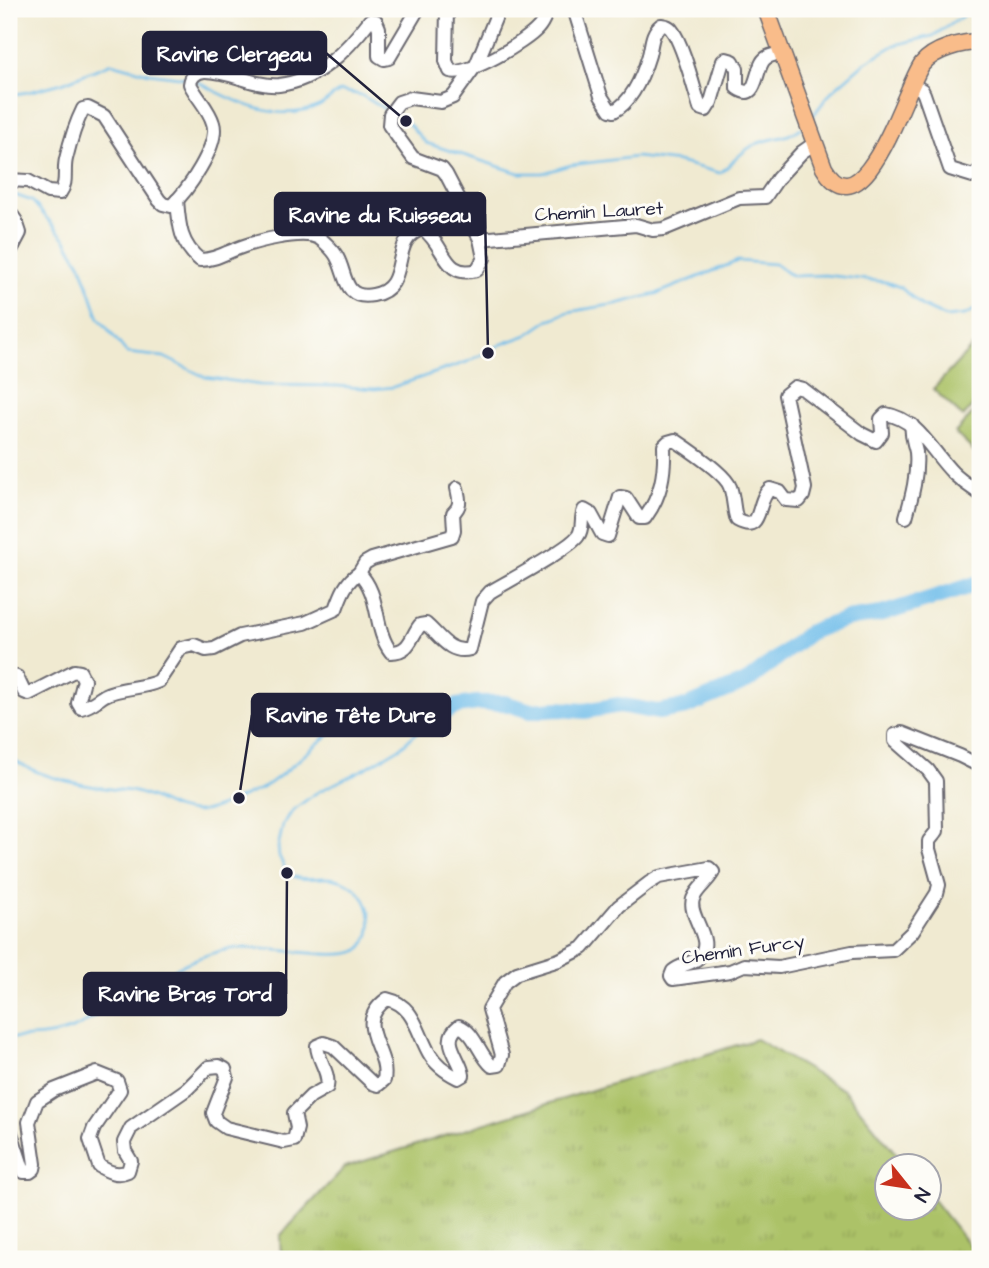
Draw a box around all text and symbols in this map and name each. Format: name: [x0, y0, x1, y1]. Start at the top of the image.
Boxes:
callout: Ravine Clergeau: [143, 32, 326, 74]
text: Ravine Clergeau: [157, 40, 312, 71]
callout: Ravine du Ruisseau: [275, 193, 485, 235]
street label: Chemin Lauret: [534, 195, 664, 229]
text: Ravine du Ruisseau: [289, 201, 472, 230]
callout: Ravine Tête Dure: [252, 694, 450, 736]
text: Ravine Tête Dure: [266, 701, 437, 730]
street label: Chemin Furcy: [680, 928, 807, 973]
callout: Ravine Bras Tord: [84, 973, 286, 1015]
text: Ravine Bras Tord: [98, 980, 272, 1009]
north arrow: [874, 1152, 944, 1222]
text: N: [907, 1183, 936, 1207]

